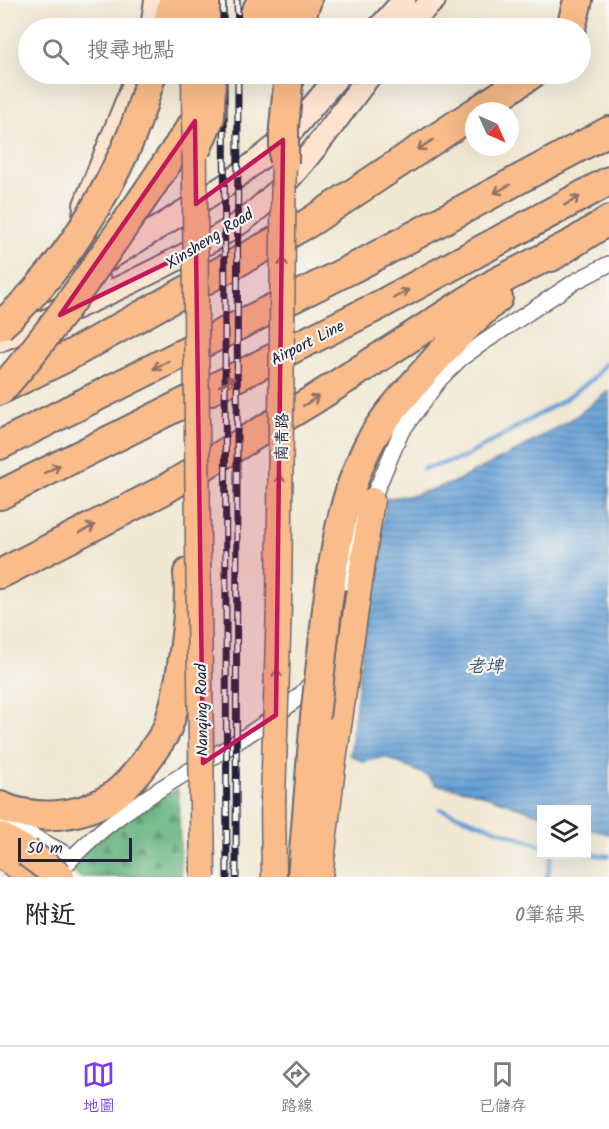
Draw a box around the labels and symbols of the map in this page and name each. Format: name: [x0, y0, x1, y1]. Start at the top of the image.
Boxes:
north arrow: [465, 102, 519, 156]
one-way arrow: [417, 139, 434, 151]
one-way arrow: [494, 183, 511, 195]
one-way arrow: [563, 195, 580, 207]
street label: Xinsheng Road: [161, 202, 259, 276]
one-way arrow: [277, 258, 288, 278]
one-way arrow: [392, 288, 409, 300]
street label: Airport Line: [266, 314, 349, 373]
one-way arrow: [152, 359, 170, 371]
one-way arrow: [217, 376, 235, 387]
one-way arrow: [302, 395, 319, 407]
street label: 南青路: [270, 413, 295, 461]
one-way arrow: [43, 463, 61, 475]
one-way arrow: [274, 474, 286, 494]
one-way arrow: [78, 523, 96, 534]
water label: 老埤: [467, 653, 505, 682]
street label: Nanqing Road: [189, 662, 216, 757]
one-way arrow: [271, 669, 282, 689]
scale bar: [18, 835, 132, 862]

